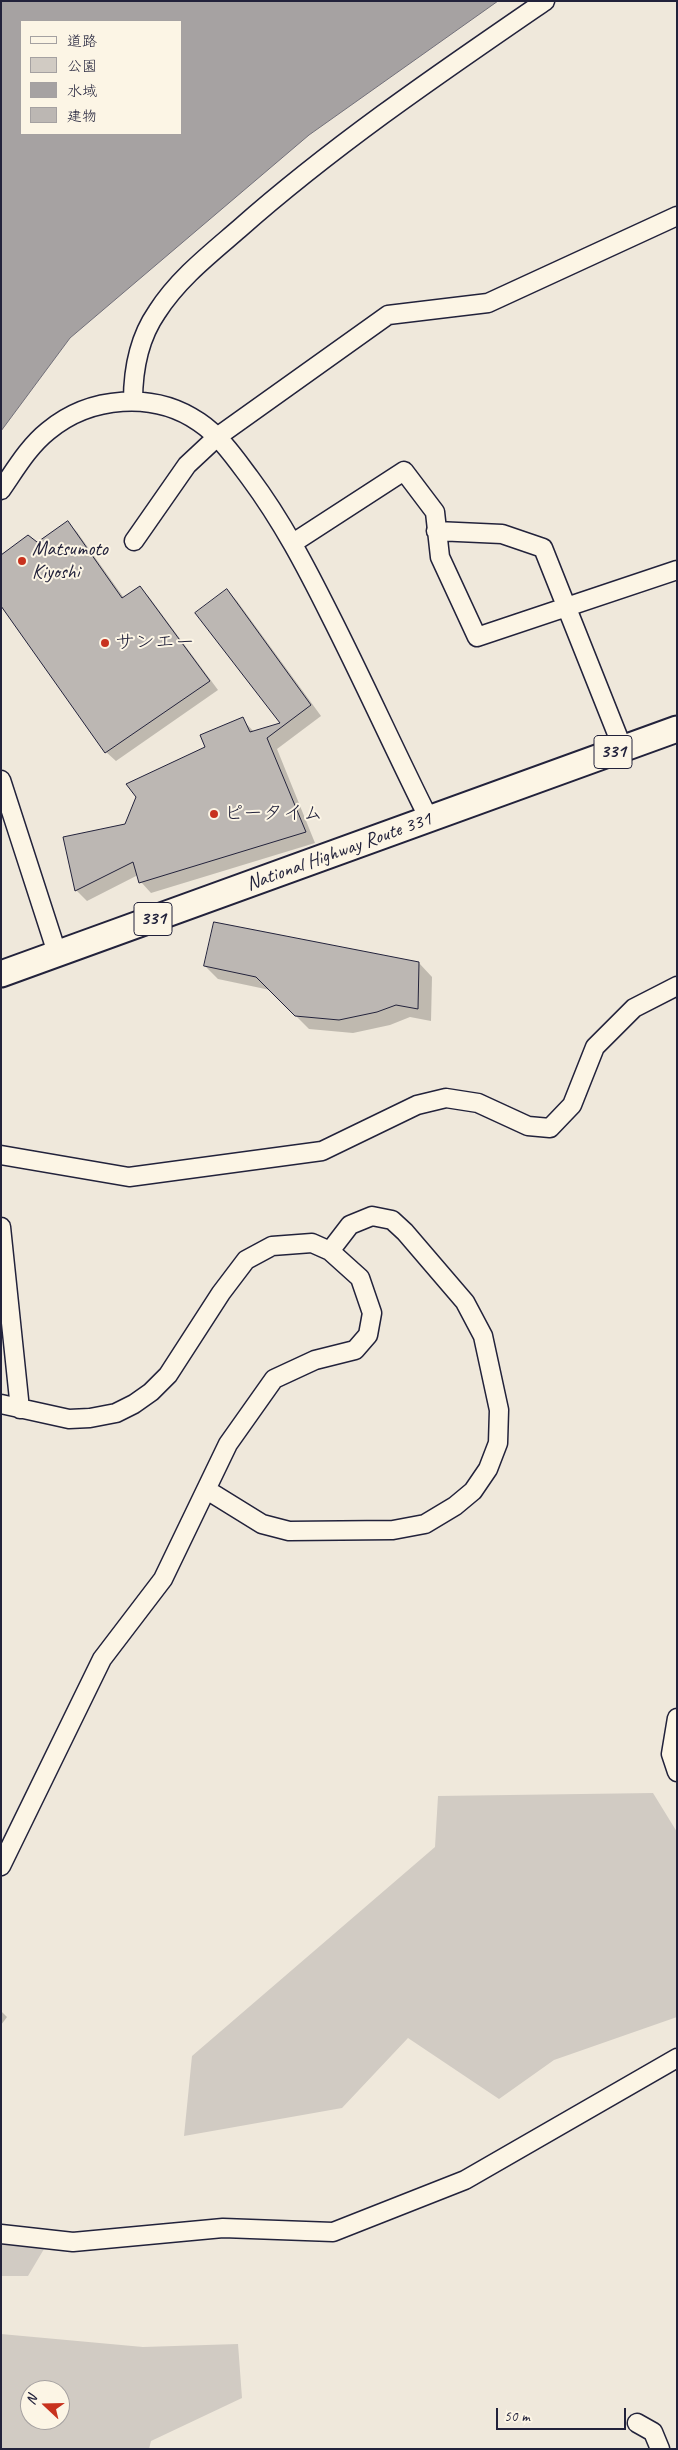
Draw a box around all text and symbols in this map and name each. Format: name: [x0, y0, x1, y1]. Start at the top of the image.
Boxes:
legend: [20, 20, 182, 135]
text: 道路: [67, 32, 97, 51]
text: 公園: [67, 57, 97, 76]
text: 水域: [67, 82, 97, 101]
text: 建物: [67, 107, 97, 126]
place label: Matsumoto Kiyoshi: [32, 538, 108, 585]
marker: Matsumoto Kiyoshi: [16, 555, 28, 567]
place label: サンエー: [115, 631, 195, 655]
marker: サンエー: [99, 637, 111, 649]
road number: 331: [594, 736, 632, 769]
place label: ピータイム: [224, 802, 323, 826]
street label: National Highway Route 331: [243, 807, 435, 897]
marker: ピータイム: [208, 808, 220, 820]
road number: 331: [134, 902, 172, 936]
north arrow: [20, 2380, 70, 2430]
text: N: [22, 2393, 41, 2407]
scale bar: [498, 2398, 628, 2430]
text: 50 m: [504, 2407, 530, 2426]

